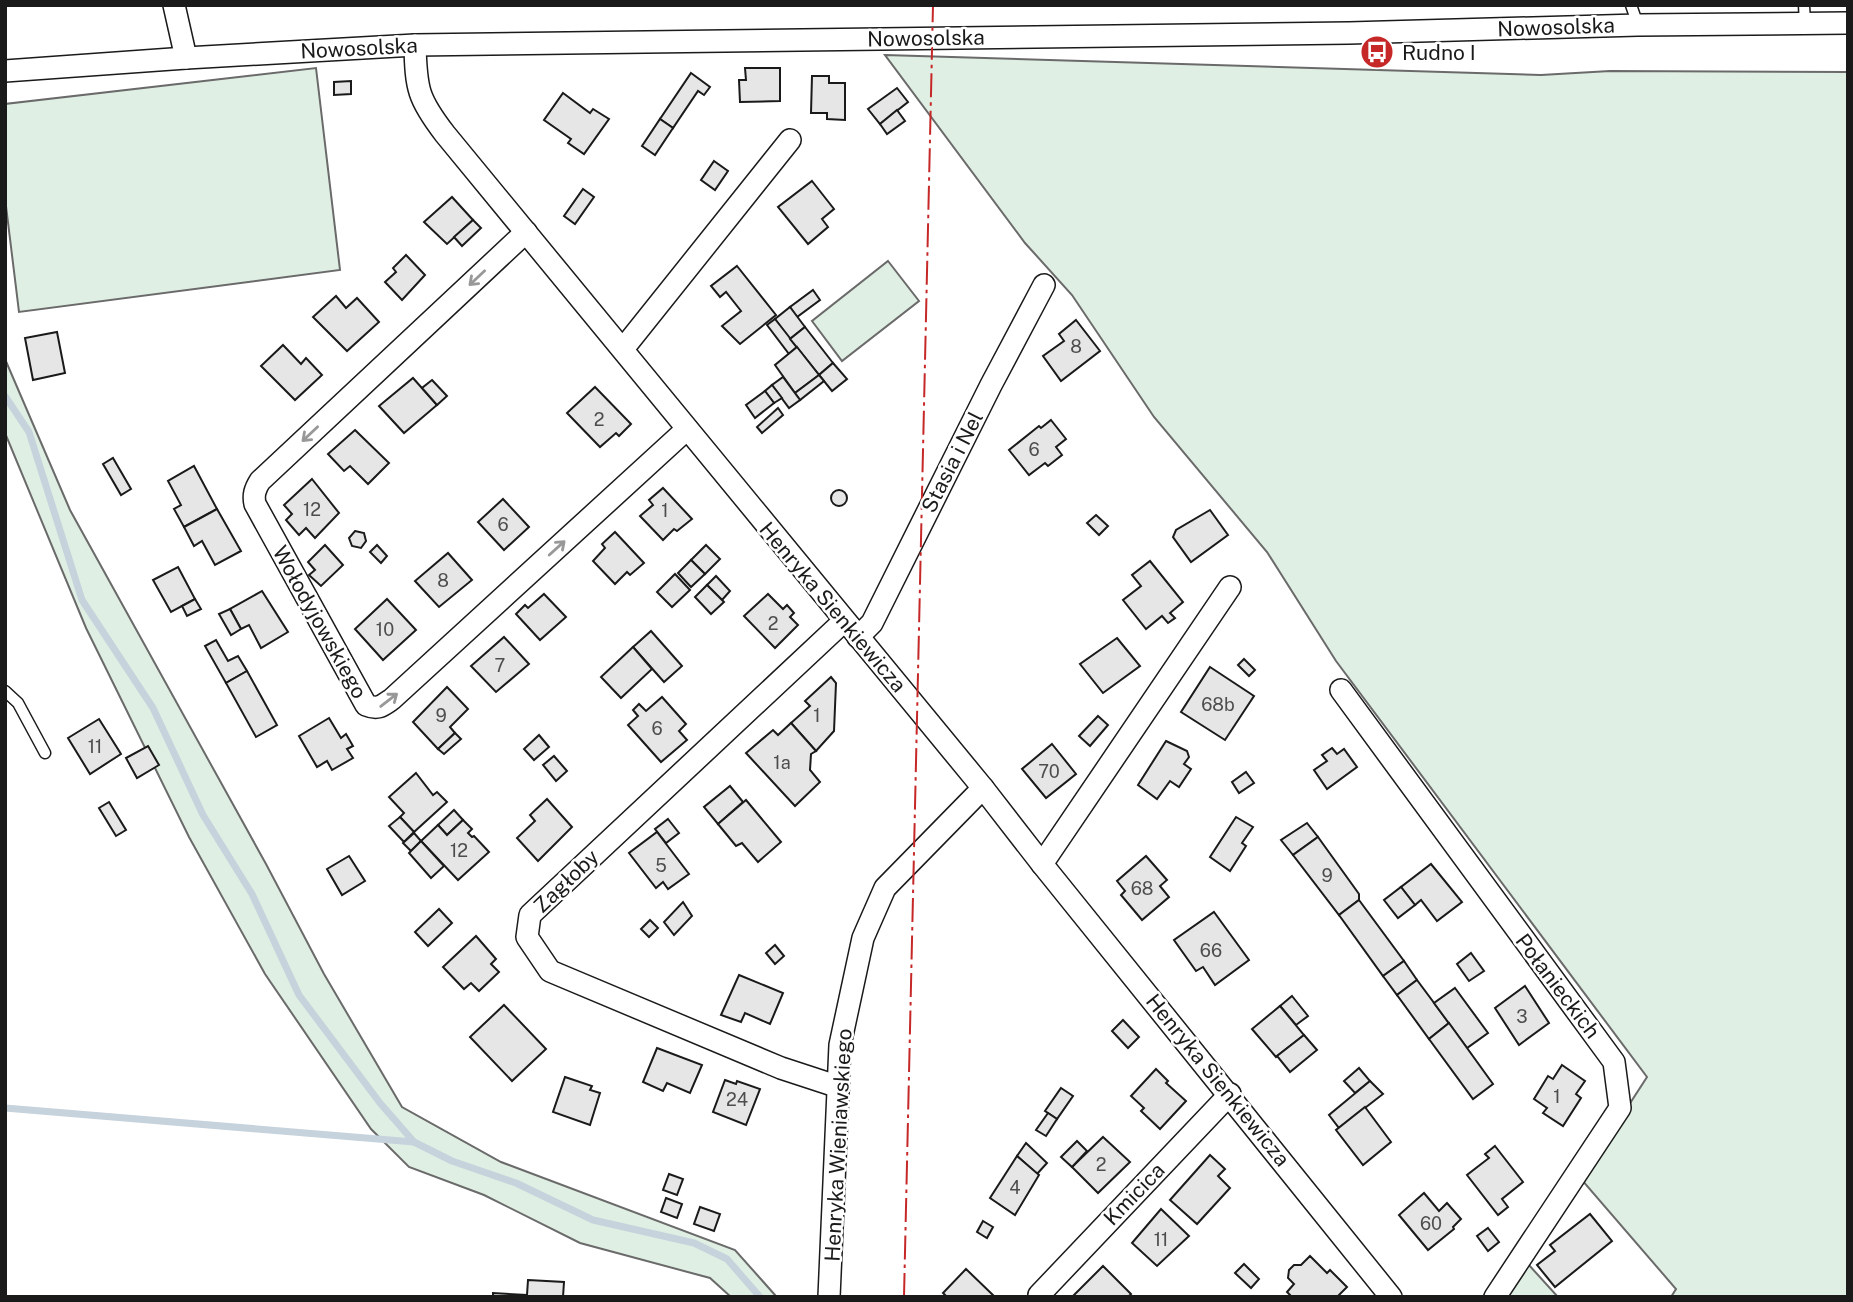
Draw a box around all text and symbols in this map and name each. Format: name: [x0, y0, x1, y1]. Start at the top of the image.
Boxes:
street label: Nowosolska: [1497, 12, 1615, 42]
street label: Nowosolska: [867, 24, 985, 52]
street label: Nowosolska: [300, 32, 418, 64]
bus stop icon: Rudno I: [1358, 33, 1396, 71]
place label: Rudno I: [1402, 40, 1476, 65]
one-way arrow: [468, 270, 485, 287]
house number: 8: [1070, 336, 1082, 357]
street label: Stasia i Nel: [916, 407, 988, 517]
house number: 2: [594, 409, 604, 430]
one-way arrow: [302, 425, 319, 442]
house number: 6: [1028, 439, 1040, 460]
house number: 12: [303, 499, 321, 520]
house number: 1: [661, 500, 669, 521]
house number: 6: [497, 514, 509, 535]
street label: Henryka Sienkiewicza: [754, 517, 912, 697]
one-way arrow: [548, 539, 565, 556]
street label: Wołodyjowskiego: [268, 541, 372, 703]
house number: 8: [437, 570, 449, 591]
house number: 2: [768, 613, 778, 634]
house number: 10: [376, 619, 394, 640]
house number: 7: [495, 655, 505, 676]
one-way arrow: [379, 693, 398, 708]
house number: 68b: [1201, 694, 1235, 715]
house number: 9: [435, 705, 447, 726]
house number: 1: [813, 705, 821, 726]
house number: 6: [651, 718, 663, 739]
house number: 11: [88, 736, 102, 757]
house number: 1a: [773, 752, 791, 773]
house number: 70: [1038, 761, 1060, 782]
house number: 12: [450, 840, 468, 861]
street label: Zagłoby: [528, 844, 604, 918]
house number: 5: [655, 855, 667, 876]
house number: 9: [1321, 865, 1333, 886]
house number: 68: [1131, 878, 1153, 899]
street label: Połanieckich: [1511, 929, 1605, 1043]
house number: 66: [1200, 940, 1222, 961]
street label: Henryka Sienkiewicza: [1141, 989, 1295, 1171]
house number: 3: [1516, 1006, 1528, 1027]
street label: Henryka Wieniawskiego: [819, 1028, 857, 1262]
house number: 1: [1553, 1086, 1561, 1107]
house number: 24: [726, 1089, 748, 1110]
house number: 2: [1096, 1154, 1106, 1175]
street label: Kmicica: [1098, 1158, 1170, 1230]
house number: 4: [1009, 1177, 1021, 1198]
house number: 60: [1420, 1213, 1442, 1234]
house number: 11: [1154, 1229, 1168, 1250]

